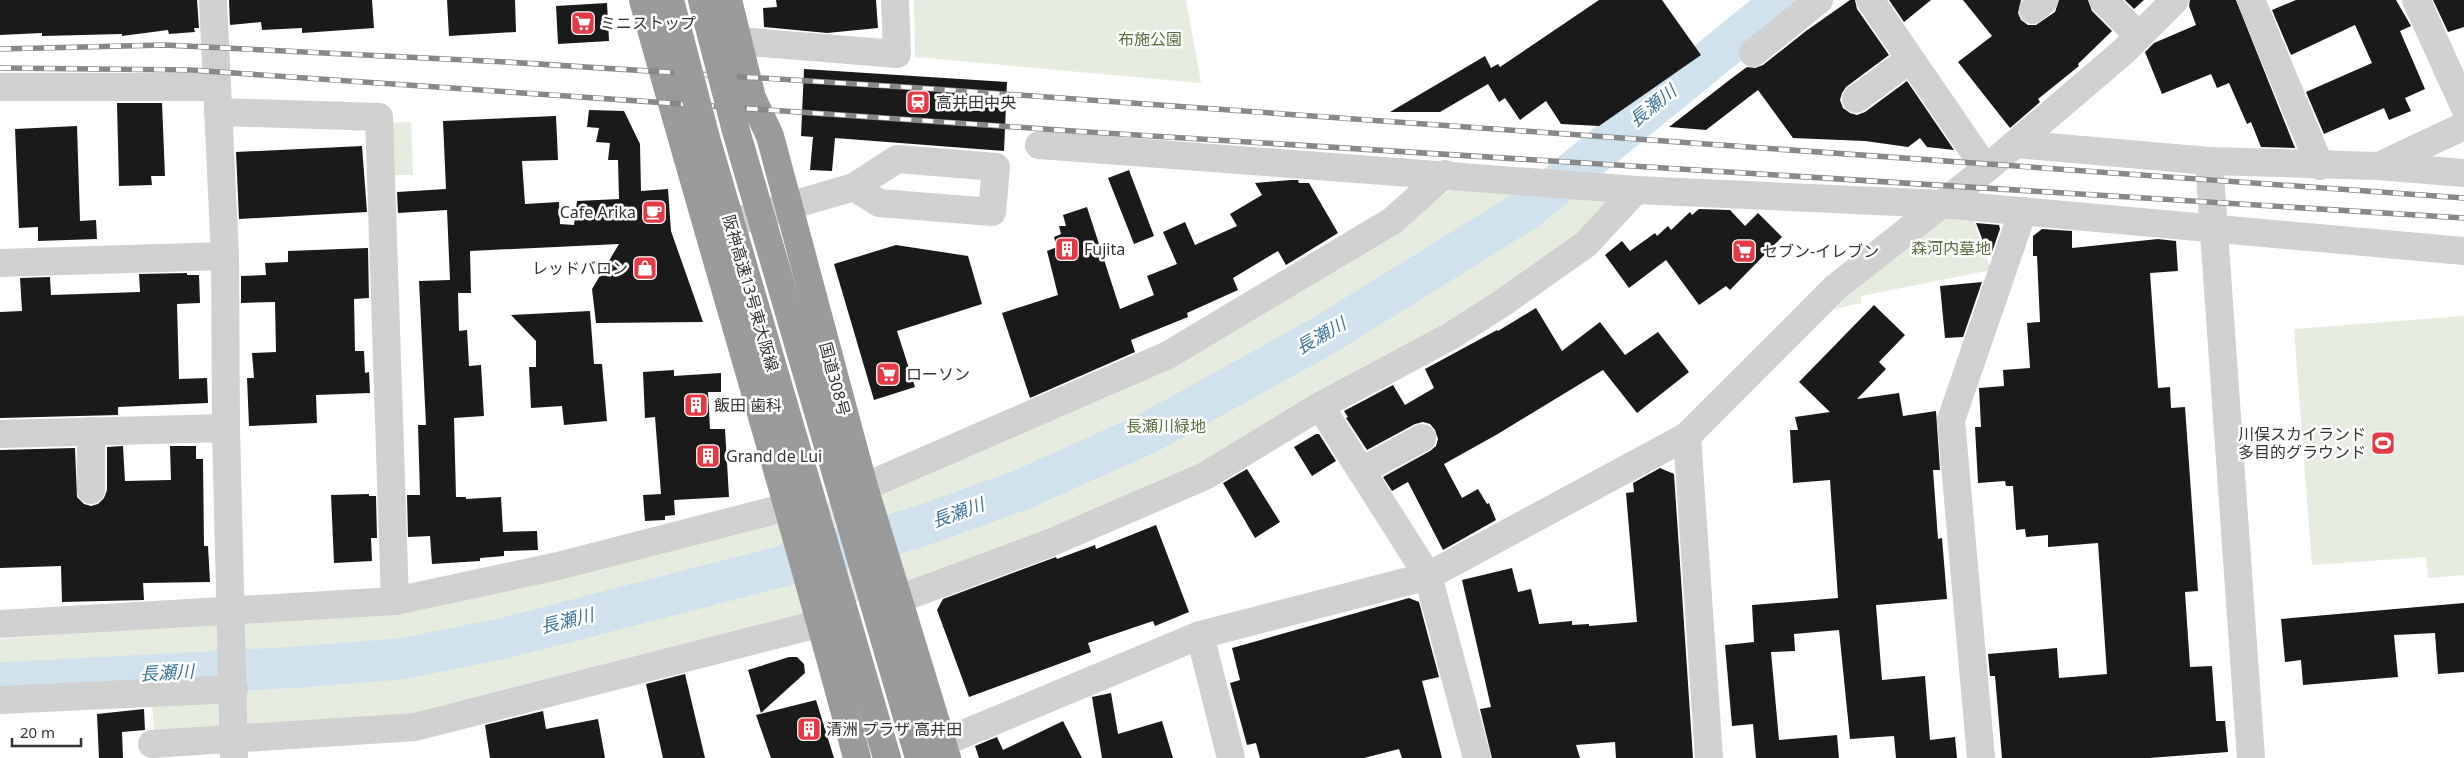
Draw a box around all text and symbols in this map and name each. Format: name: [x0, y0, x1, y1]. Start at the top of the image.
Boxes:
supermarket icon: ミニストップ: [570, 10, 596, 36]
place label: ミニストップ: [600, 12, 696, 34]
park label: 布施公園: [1118, 28, 1182, 50]
water label: 長瀬川: [1624, 78, 1682, 132]
station icon: 高井田中央: [905, 89, 931, 115]
place label: 高井田中央: [936, 91, 1016, 113]
cafe icon: Cafe Arika: [641, 199, 667, 225]
place label: Cafe Arika: [560, 201, 636, 223]
street label: 阪神高速13号東大阪線: [718, 212, 784, 374]
building icon: Fujita: [1054, 236, 1080, 262]
park label: 森河内墓地: [1911, 237, 1991, 259]
place label: Fujita: [1084, 238, 1125, 260]
supermarket icon: セブン-イレブン: [1731, 238, 1757, 264]
place label: セブン-イレブン: [1762, 240, 1879, 262]
shop icon: レッドバロン: [632, 255, 658, 281]
place label: レッドバロン: [532, 257, 628, 279]
water label: 長瀬川: [1291, 310, 1352, 359]
street label: 国道308号: [815, 340, 855, 418]
supermarket icon: ローソン: [875, 361, 901, 387]
place label: ローソン: [906, 363, 970, 385]
building icon: 飯田 歯科: [683, 392, 709, 418]
place label: 飯田 歯科: [714, 394, 782, 416]
park label: 長瀬川緑地: [1126, 415, 1206, 437]
place label: 川俣スカイランド 多目的グラウンド: [2238, 423, 2366, 463]
sports icon: 川俣スカイランド 多目的グラウンド: [2370, 430, 2396, 456]
building icon: Grand de Lui: [695, 443, 721, 469]
place label: Grand de Lui: [726, 445, 822, 467]
water label: 長瀬川: [928, 491, 989, 533]
water label: 長瀬川: [538, 601, 598, 638]
water label: 長瀬川: [139, 659, 197, 685]
scale bar: [12, 716, 81, 748]
building icon: 清洲 プラザ 高井田: [796, 716, 822, 742]
place label: 清洲 プラザ 高井田: [826, 718, 962, 740]
text: 20 m: [20, 722, 55, 742]

